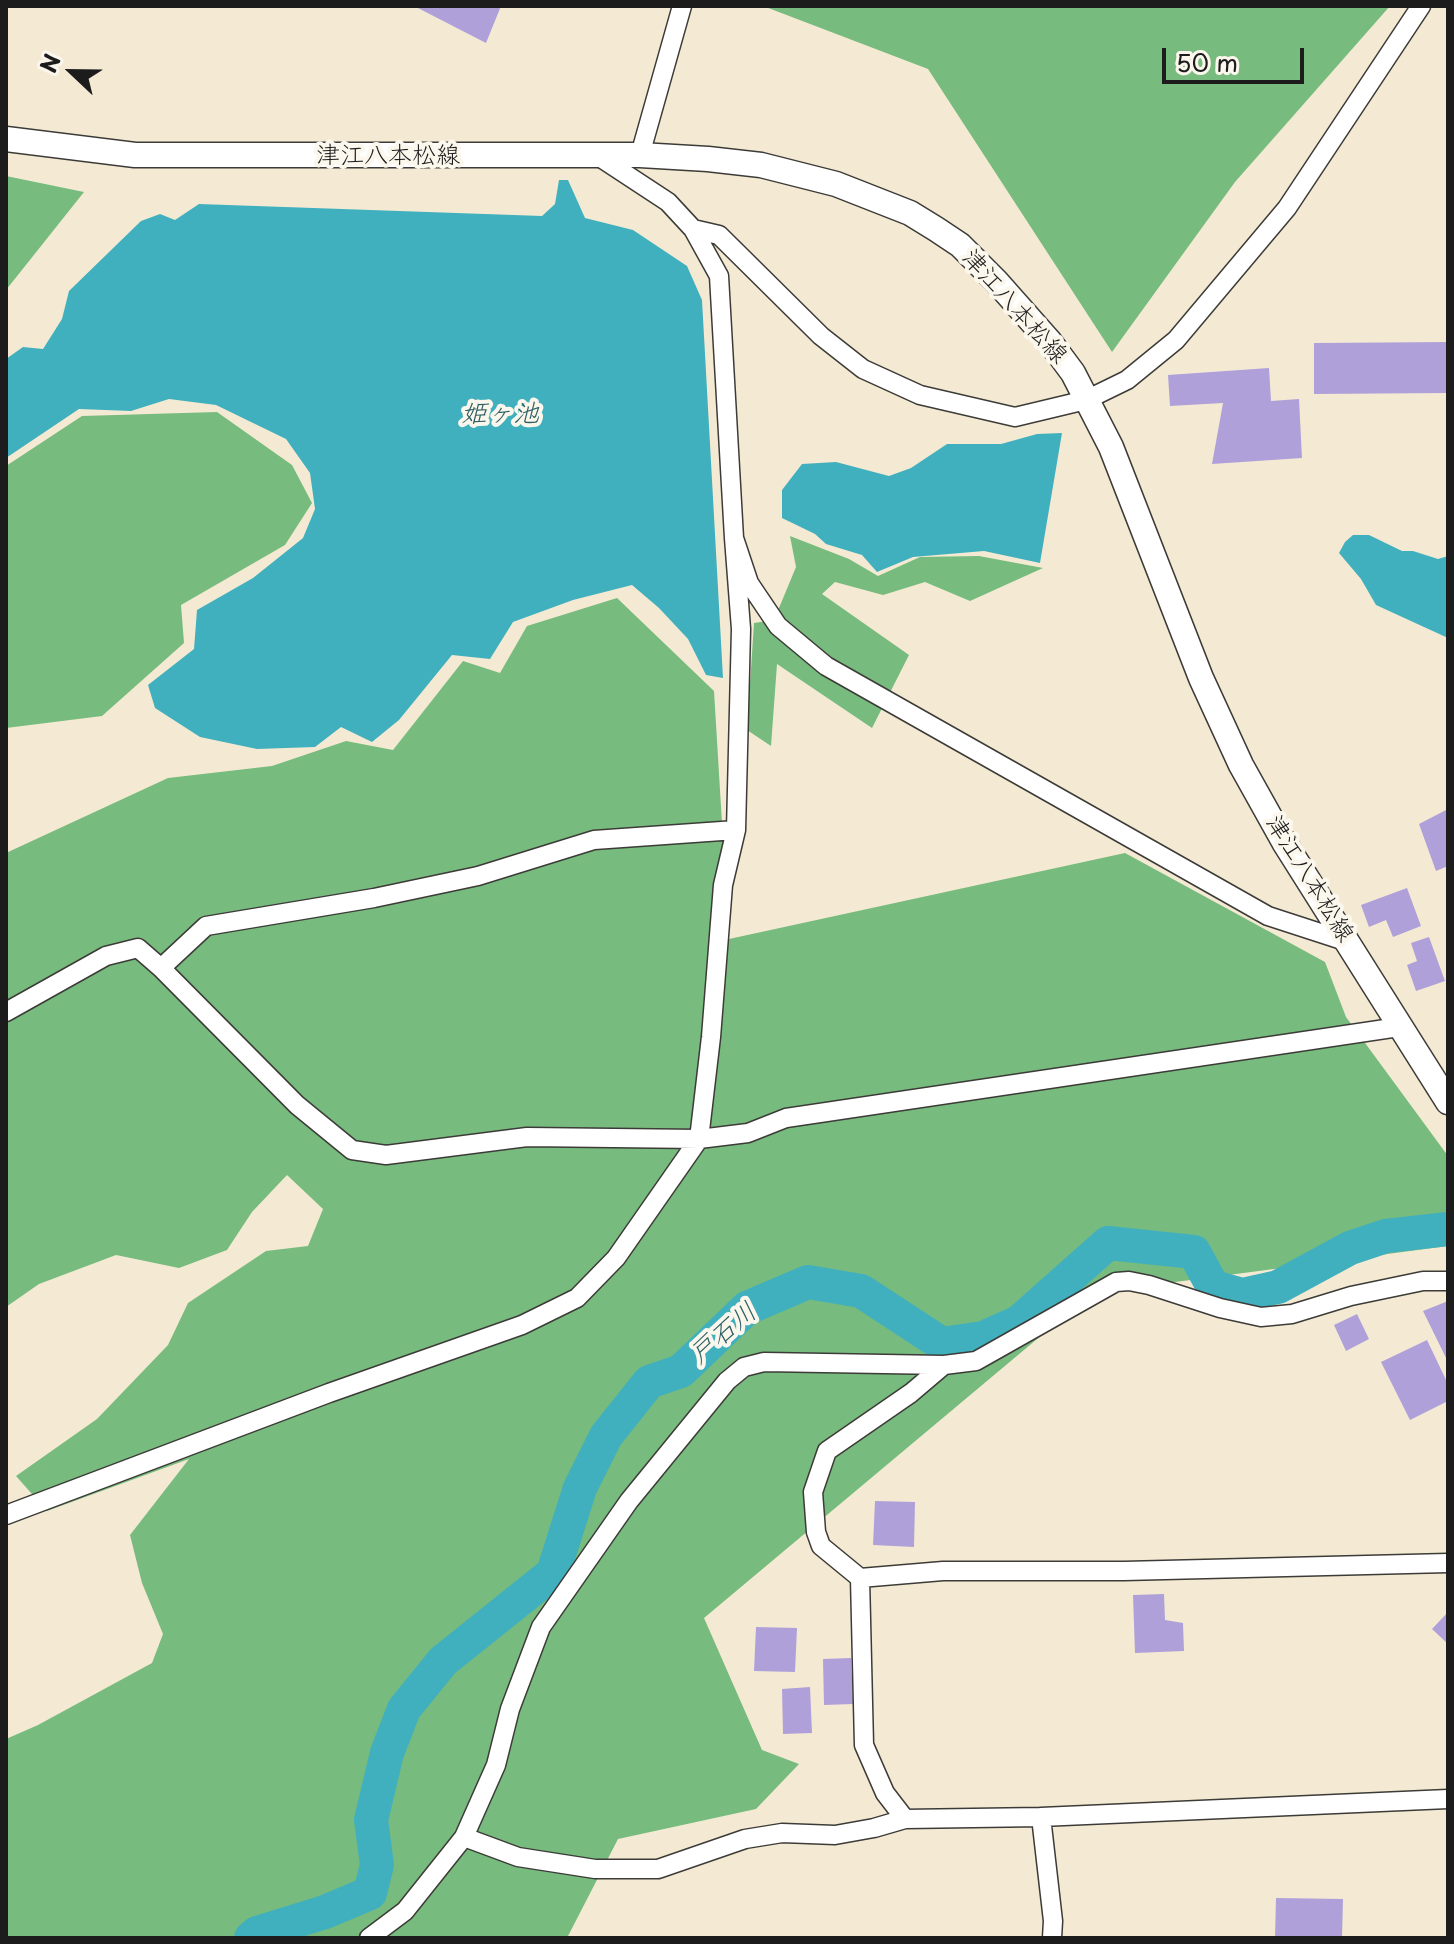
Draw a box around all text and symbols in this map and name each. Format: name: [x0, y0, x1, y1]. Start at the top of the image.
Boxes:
north arrow: [32, 32, 112, 112]
scale bar: [1166, 32, 1308, 82]
text: 50 m: [1176, 44, 1238, 80]
text: N: [31, 49, 68, 77]
street label: 津江八本松線: [316, 142, 460, 170]
street label: 津江八本松線: [955, 244, 1073, 370]
water label: 姫ヶ池: [461, 399, 539, 431]
street label: 津江八本松線: [1259, 810, 1359, 948]
water label: 戸石川: [684, 1297, 764, 1371]

